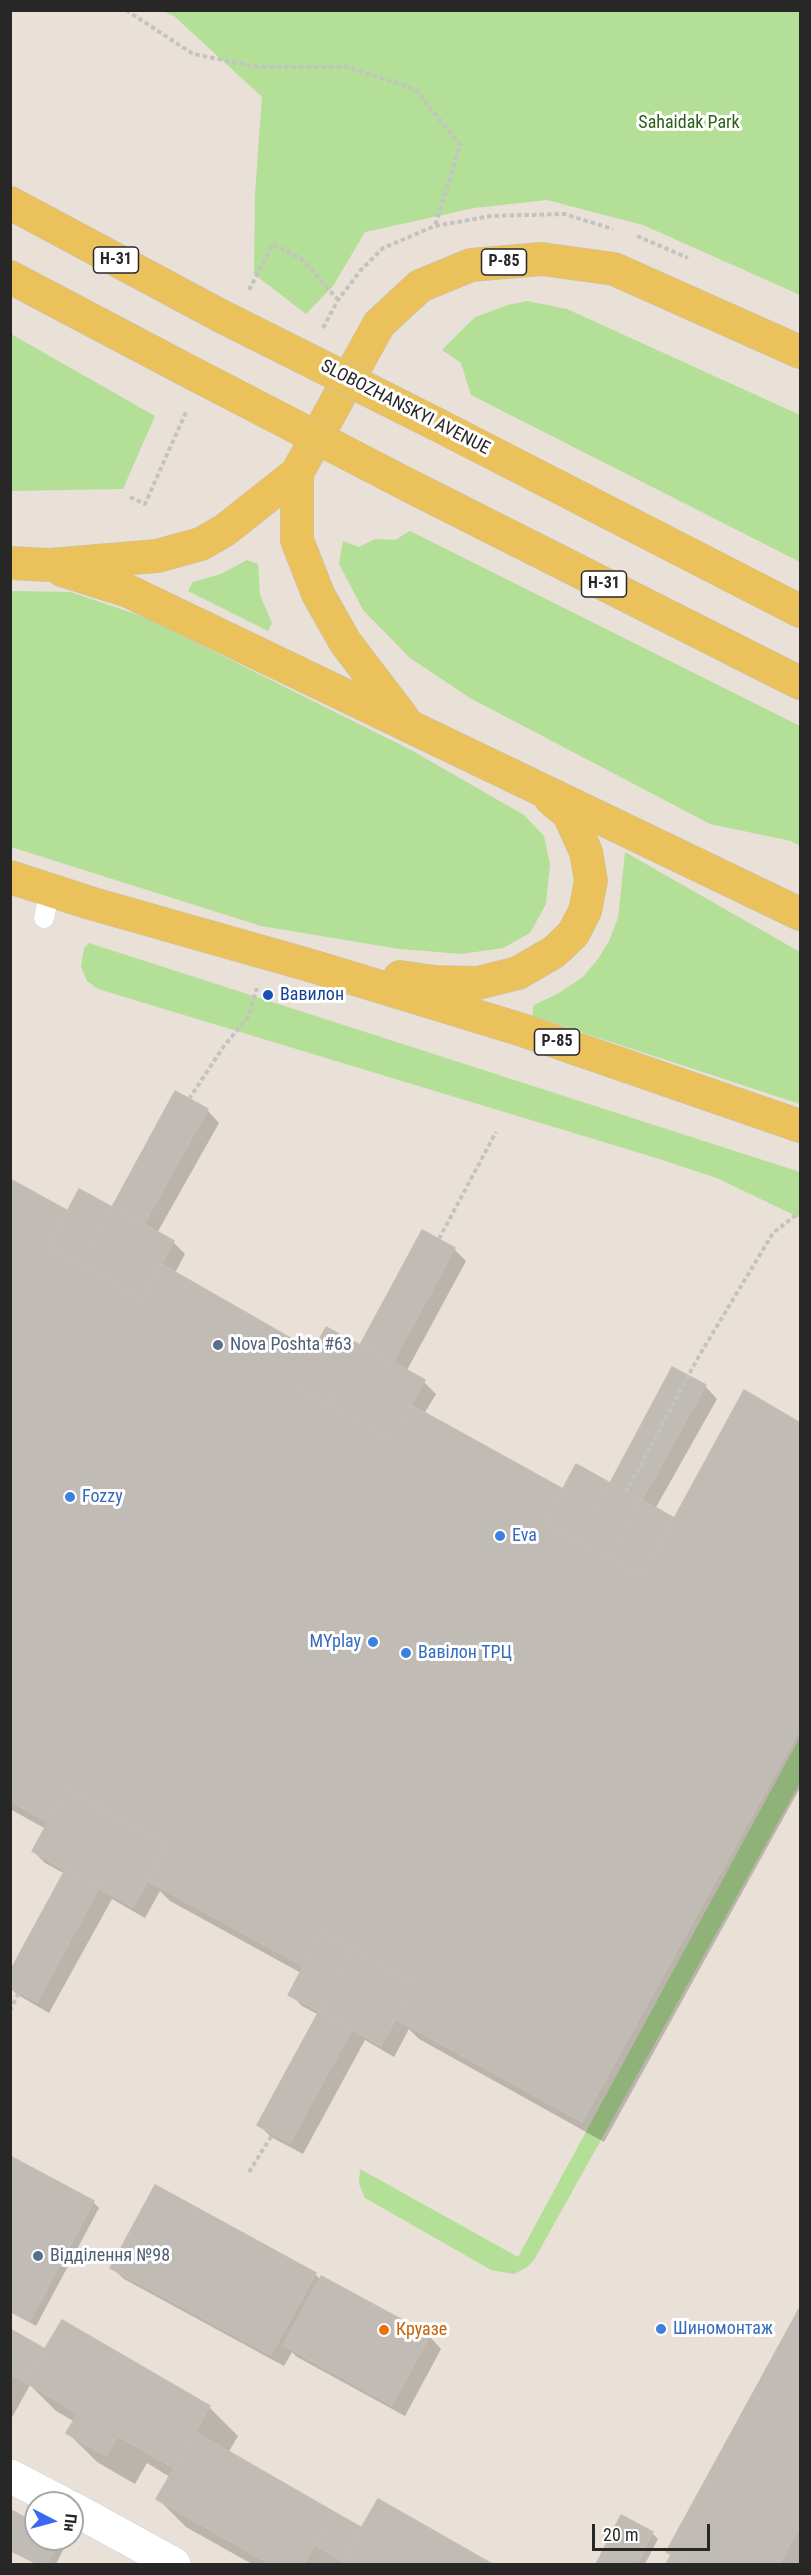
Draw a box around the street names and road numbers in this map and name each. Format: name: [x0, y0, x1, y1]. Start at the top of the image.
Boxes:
road number: Н-31: [94, 247, 138, 273]
road number: Р-85: [482, 249, 526, 275]
street label: SLOBOZHANSKYI AVENUE: [317, 356, 493, 460]
road number: Н-31: [582, 571, 626, 597]
road number: Р-85: [534, 1029, 580, 1055]

